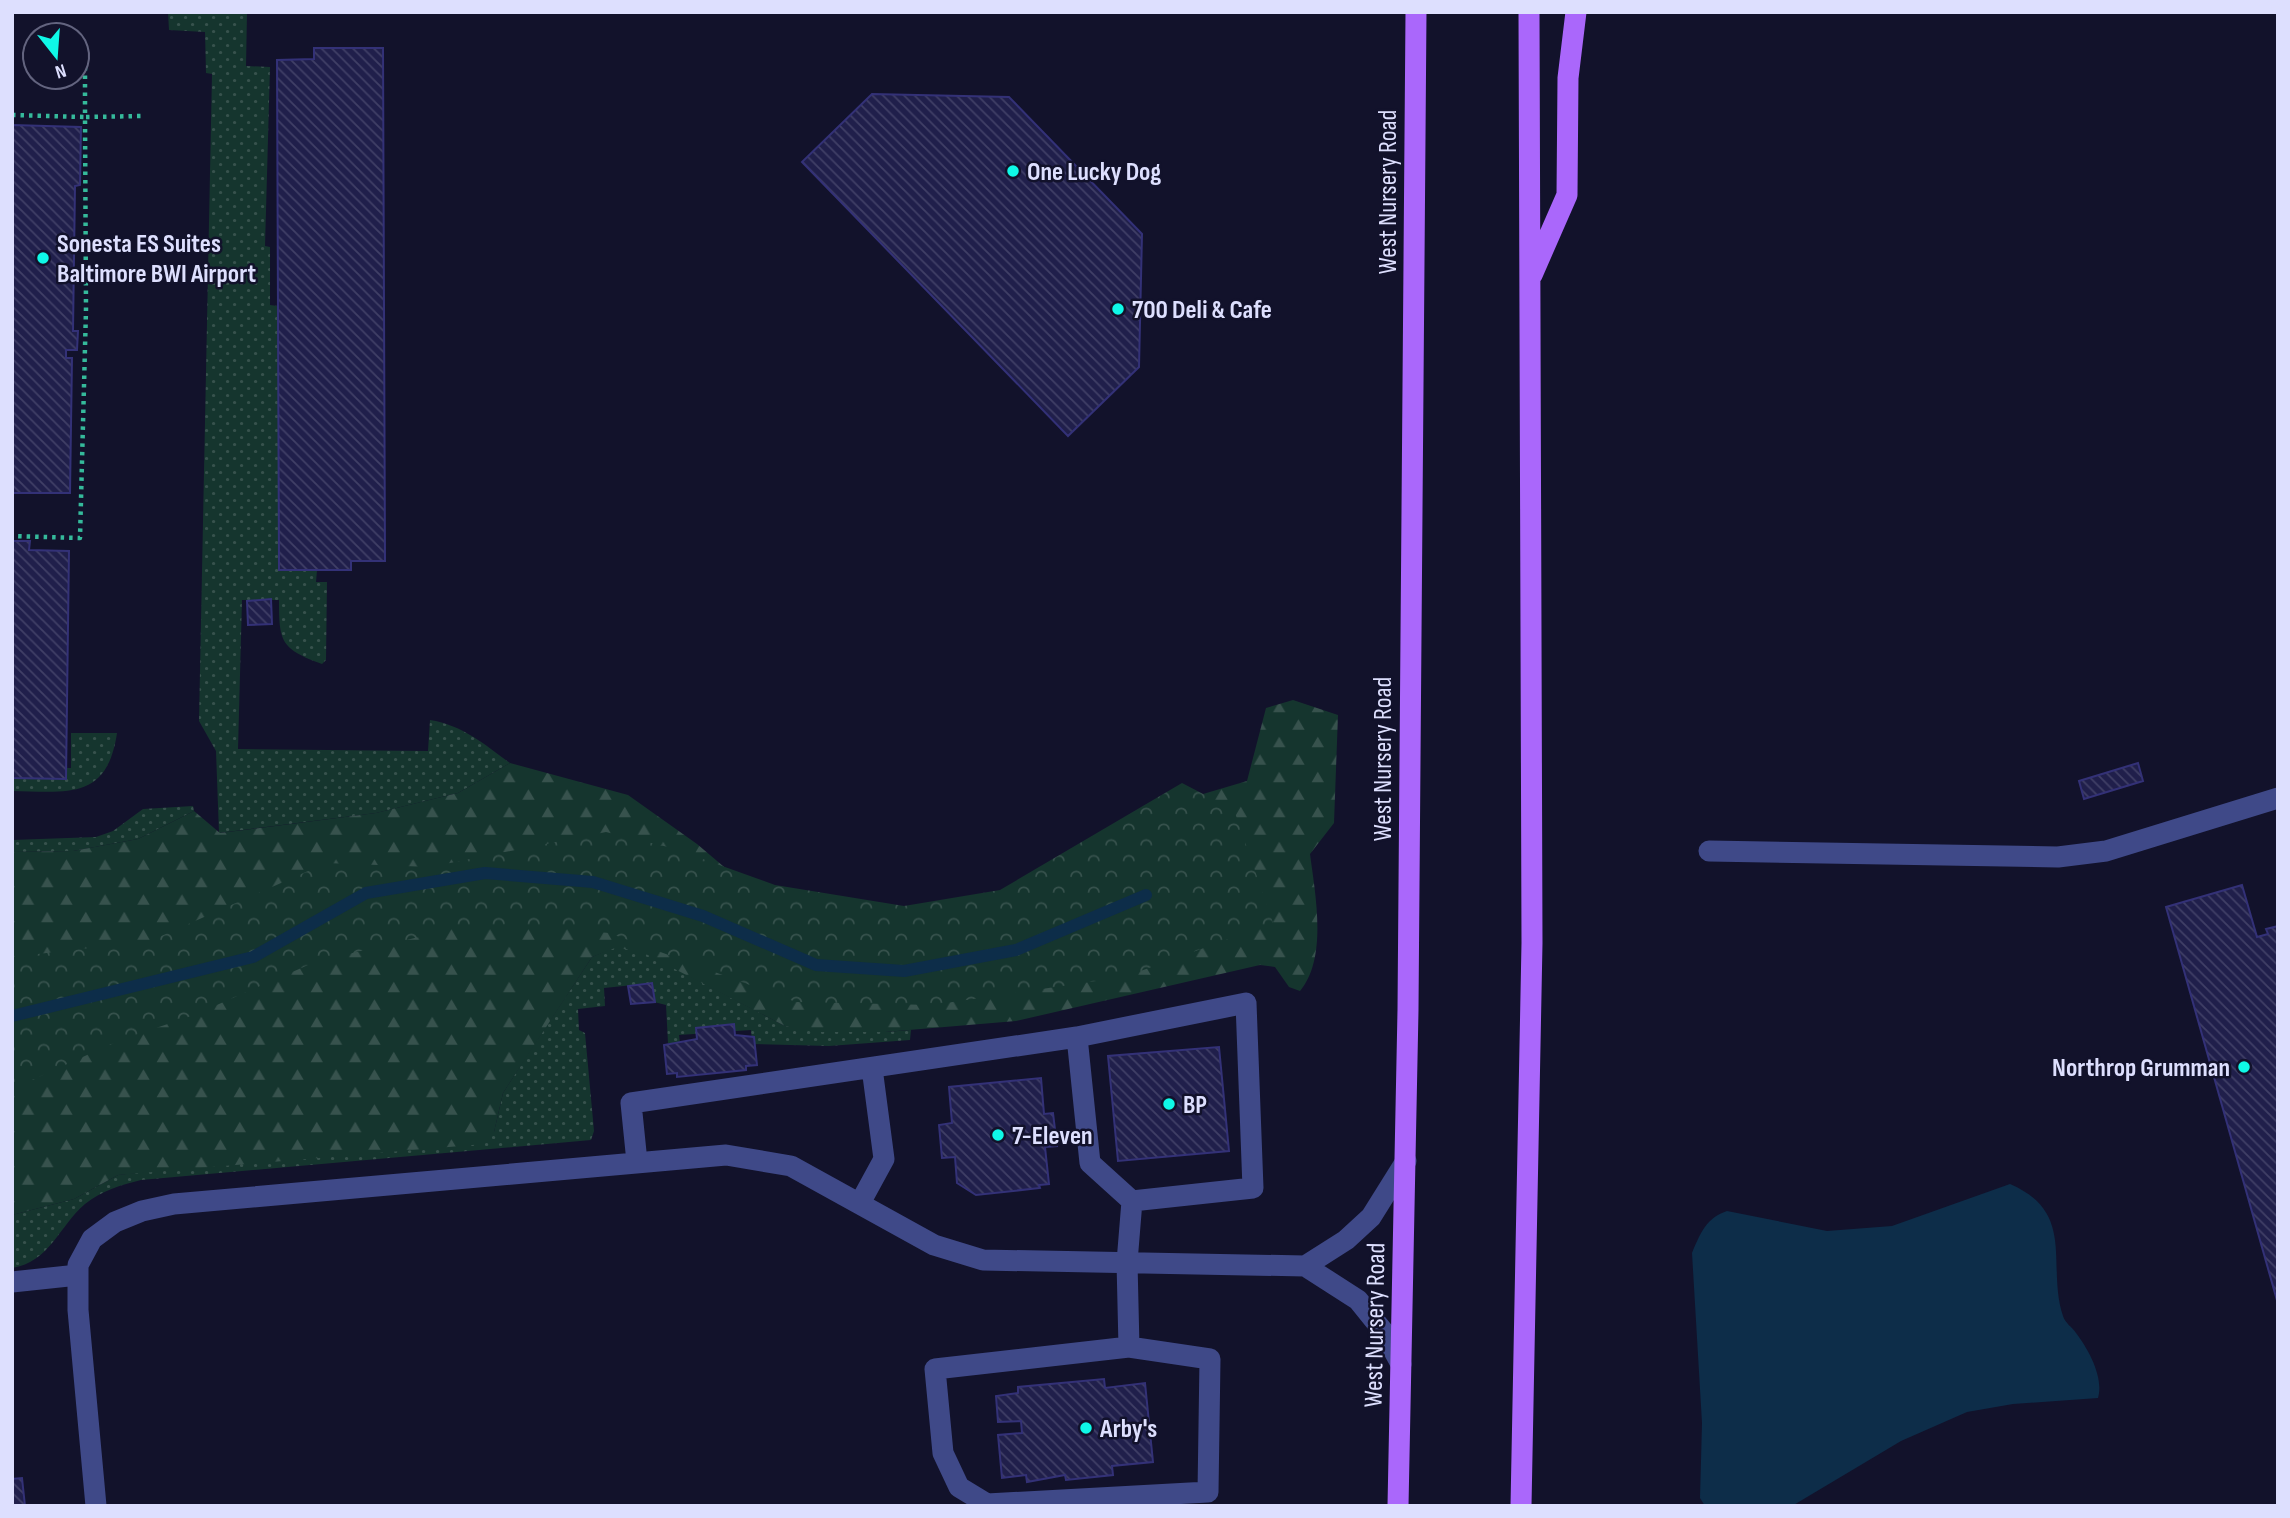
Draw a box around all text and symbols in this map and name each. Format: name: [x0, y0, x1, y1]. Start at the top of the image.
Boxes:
north arrow: [21, 21, 91, 91]
text: N: [52, 58, 69, 83]
street label: West Nursery Road: [1373, 110, 1404, 274]
place label: One Lucky Dog: [1027, 157, 1161, 188]
marker: One Lucky Dog: [1005, 163, 1021, 179]
place label: Sonesta ES Suites Baltimore BWI Airport: [57, 229, 257, 290]
marker: Sonesta ES Suites Baltimore BWI Airport: [35, 250, 51, 266]
place label: 700 Deli & Cafe: [1132, 295, 1272, 326]
marker: 700 Deli & Cafe: [1110, 301, 1126, 317]
street label: West Nursery Road: [1368, 677, 1399, 841]
place label: Northrop Grumman: [2052, 1053, 2230, 1084]
marker: Northrop Grumman: [2236, 1059, 2252, 1075]
place label: BP: [1183, 1090, 1207, 1121]
marker: BP: [1161, 1096, 1177, 1112]
place label: 7-Eleven: [1012, 1121, 1093, 1152]
marker: 7-Eleven: [990, 1127, 1006, 1143]
street label: West Nursery Road: [1359, 1243, 1392, 1408]
place label: Arby's: [1099, 1414, 1157, 1445]
marker: Arby's: [1078, 1420, 1094, 1436]

